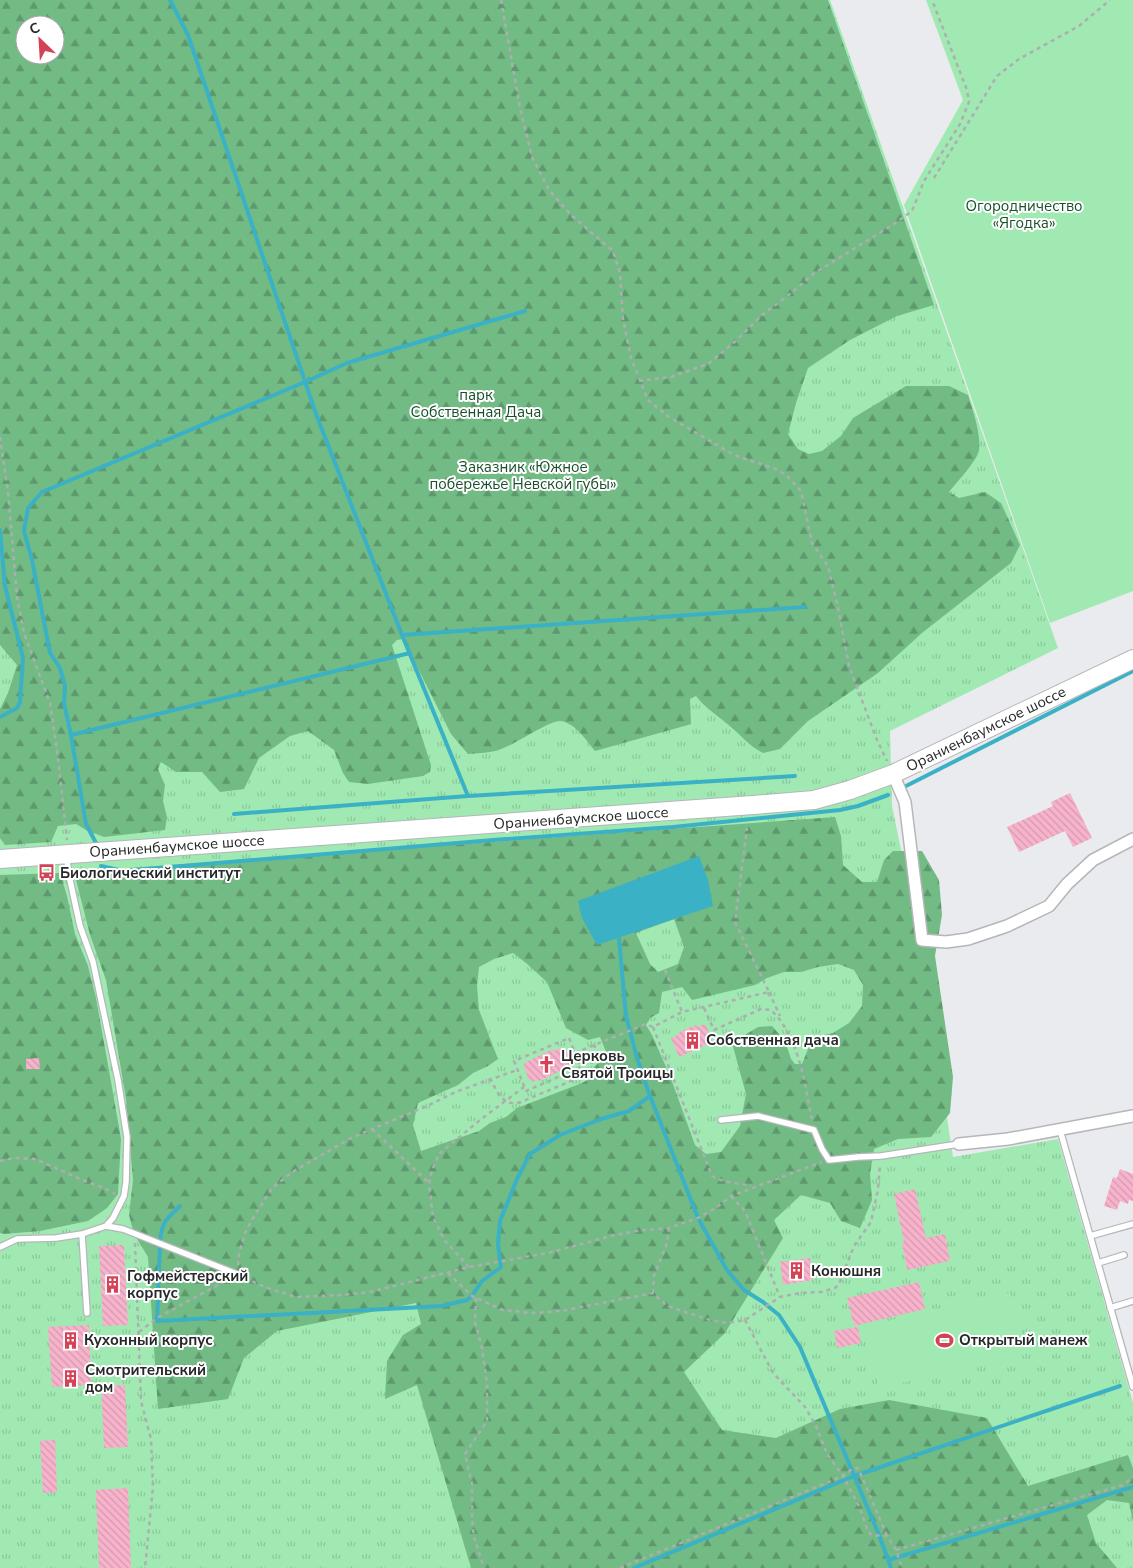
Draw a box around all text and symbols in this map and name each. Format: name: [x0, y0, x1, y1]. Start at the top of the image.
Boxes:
north arrow: [15, 15, 65, 65]
text: С: [26, 18, 43, 39]
park label: Огородничество «Ягодка»: [965, 196, 1083, 233]
park label: парк Собственная Дача: [411, 385, 541, 422]
park label: Заказник «Южное побережье Невской губы»: [430, 457, 617, 494]
street label: Ораниенбаумское шоссе: [903, 682, 1069, 776]
street label: Ораниенбаумское шоссе: [493, 802, 669, 834]
street label: Ораниенбаумское шоссе: [89, 830, 265, 862]
bus stop icon: Биологический институт: [36, 863, 56, 883]
place label: Биологический институт: [60, 863, 241, 883]
building icon: Собственная дача: [682, 1030, 702, 1050]
place label: Собственная дача: [706, 1030, 839, 1050]
place label: Церковь Святой Троицы: [561, 1046, 673, 1083]
church icon: Церковь Святой Троицы: [537, 1055, 557, 1075]
building icon: Конюшня: [787, 1261, 807, 1281]
place label: Конюшня: [811, 1261, 881, 1281]
place label: Гофмейстерский корпус: [127, 1266, 248, 1303]
building icon: Гофмейстерский корпус: [103, 1275, 123, 1295]
building icon: Кухонный корпус: [60, 1330, 80, 1350]
place label: Кухонный корпус: [84, 1330, 213, 1350]
sports icon: Открытый манеж: [935, 1330, 955, 1350]
place label: Открытый манеж: [959, 1330, 1088, 1350]
place label: Смотрительский дом: [85, 1360, 206, 1397]
building icon: Смотрительский дом: [61, 1369, 81, 1389]

